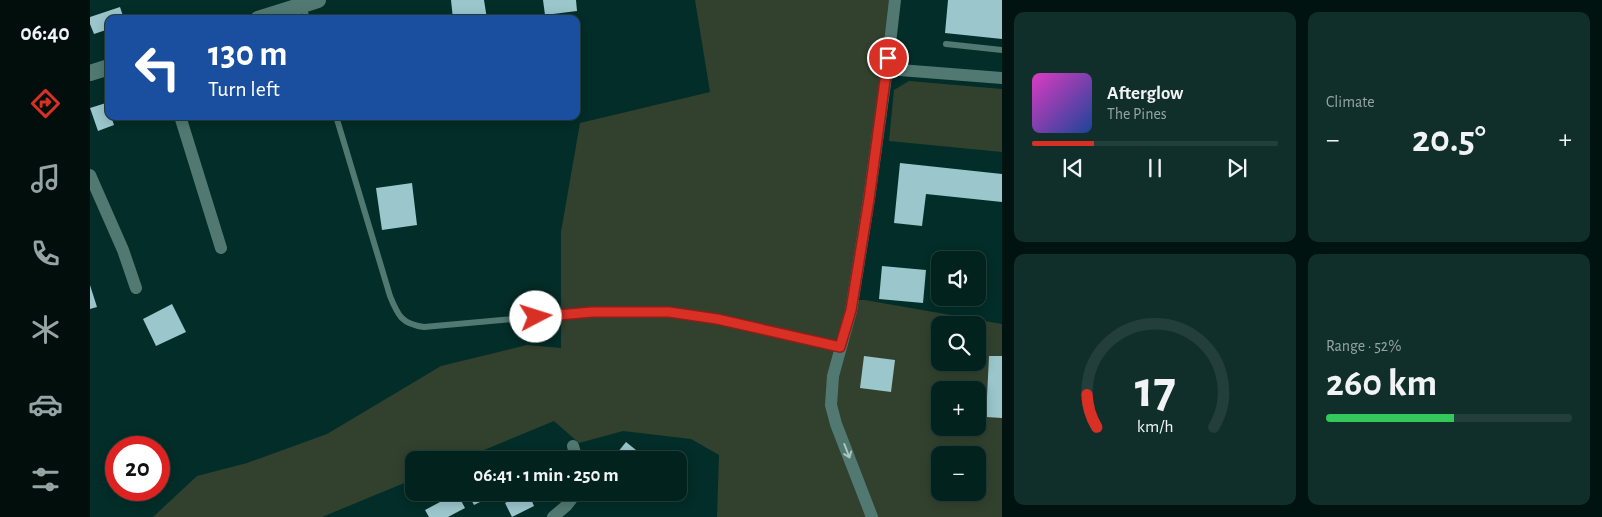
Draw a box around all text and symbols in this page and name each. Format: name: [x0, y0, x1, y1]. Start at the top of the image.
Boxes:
text: 06:40: [20, 22, 70, 44]
icon: left: [125, 35, 190, 100]
text: 130 m: [208, 37, 287, 72]
pin: [867, 37, 909, 79]
icon: arrive: [874, 44, 902, 72]
text: Turn left: [208, 78, 280, 100]
text: Afterglow: [1107, 84, 1183, 103]
icon: directions: [28, 86, 63, 121]
text: Climate: [1326, 94, 1375, 110]
text: The Pines: [1107, 106, 1167, 122]
text: 20.5°: [1412, 121, 1486, 159]
text: −: [1326, 126, 1339, 154]
text: +: [1559, 126, 1572, 154]
icon: previous: [1059, 154, 1087, 182]
icon: pause: [1141, 154, 1169, 182]
icon: next: [1223, 154, 1251, 182]
icon: music: [28, 161, 63, 196]
icon: phone: [28, 236, 63, 271]
map controls: [931, 251, 986, 501]
button: sound: [931, 251, 986, 306]
position arrow: [509, 290, 561, 342]
icon: climate: [28, 312, 63, 347]
button: search: [931, 316, 986, 371]
text: Range · 52%: [1326, 338, 1401, 354]
text: 17: [1134, 364, 1176, 416]
text: 260 km: [1326, 365, 1437, 403]
button: +: [931, 381, 986, 436]
icon: car: [28, 387, 63, 422]
text: km/h: [1137, 418, 1173, 436]
speed limit sign: 20: [105, 436, 170, 501]
one-way arrow: [842, 443, 852, 458]
button: −: [931, 446, 986, 501]
icon: filters: [28, 462, 63, 497]
text: 06:41 · 1 min · 250 m: [473, 466, 619, 485]

